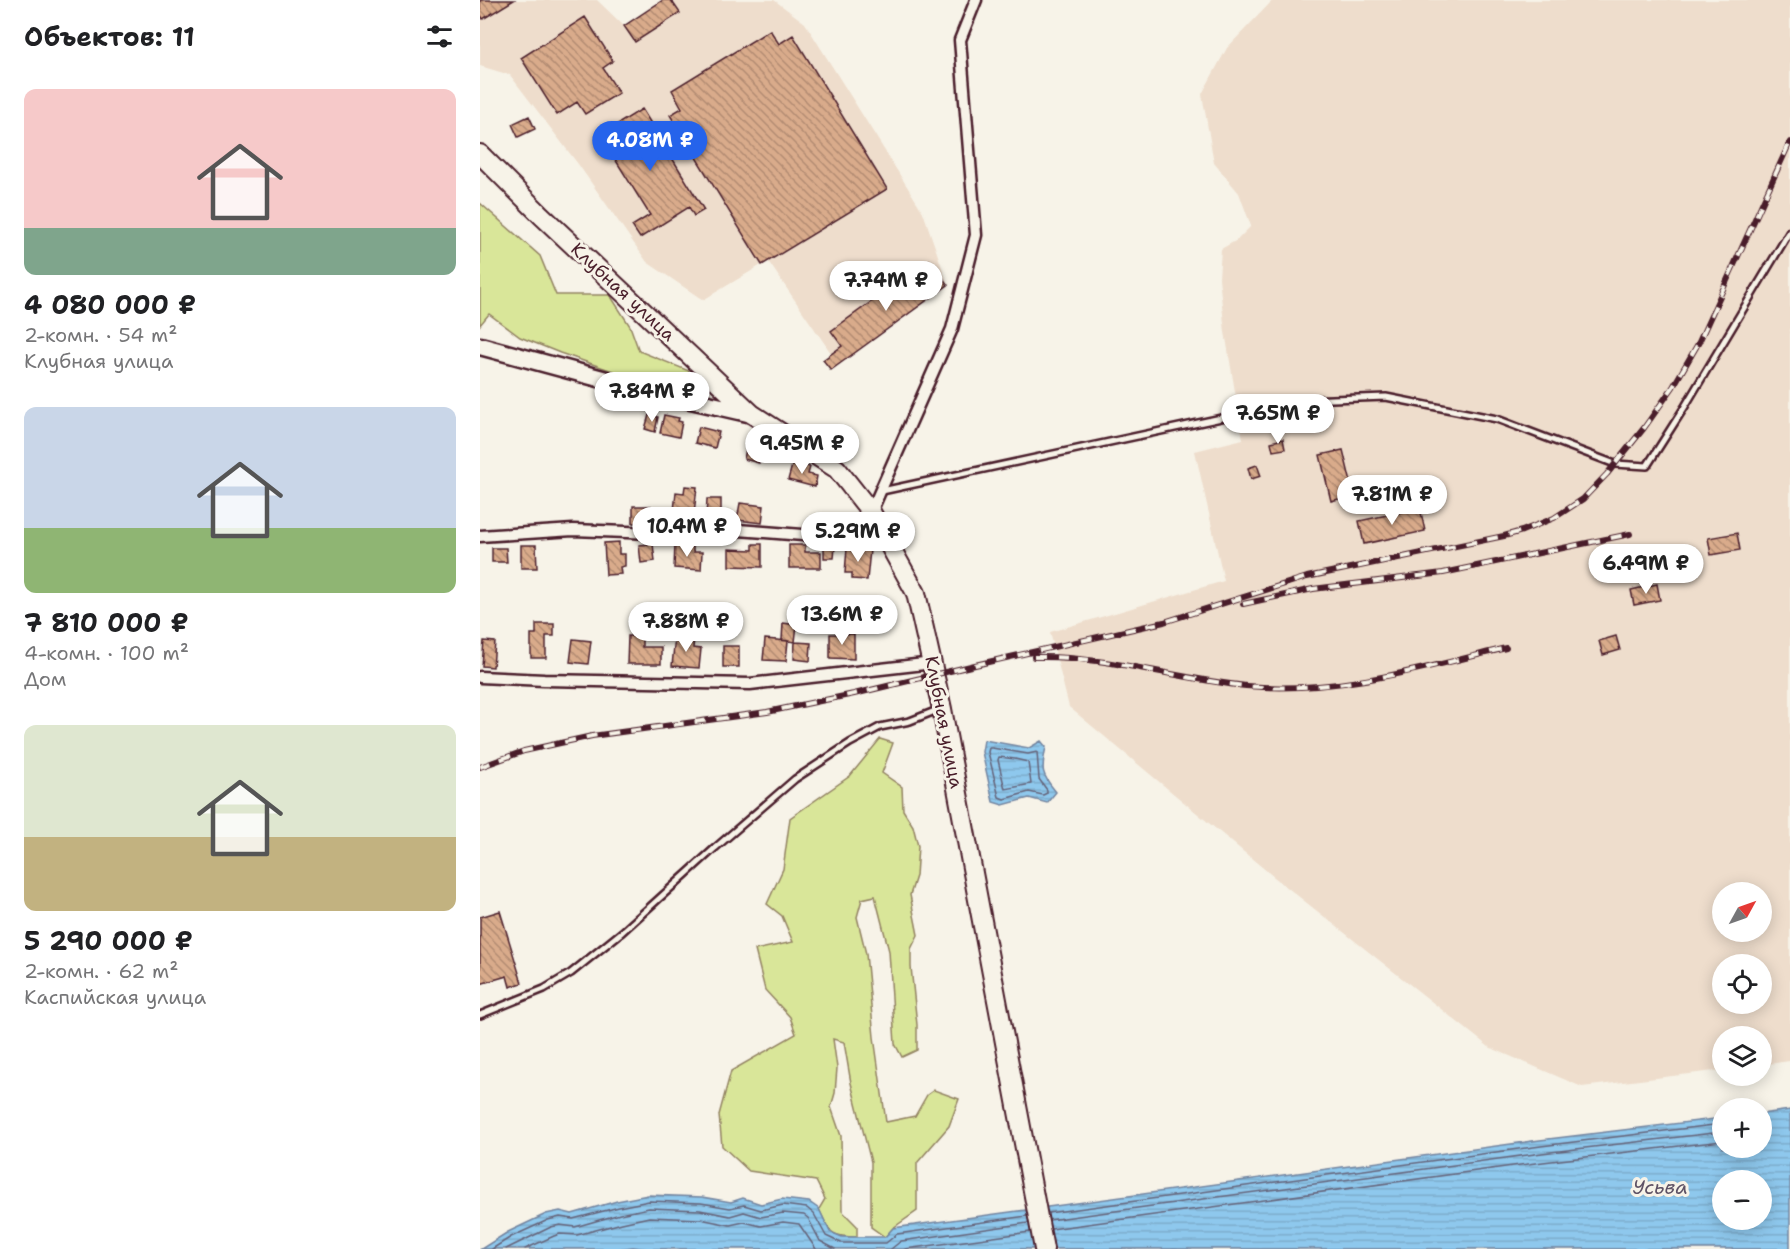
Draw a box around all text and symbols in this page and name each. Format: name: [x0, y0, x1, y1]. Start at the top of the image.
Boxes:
text: Объектов: 11: [24, 19, 195, 54]
icon: filters: [423, 20, 456, 53]
pin: 4.08M ₽: [595, 121, 705, 172]
text: 4.08M ₽: [606, 127, 694, 153]
icon: home: [186, 128, 294, 236]
street label: Клубная улица: [566, 237, 680, 347]
pin: 7.74M ₽: [831, 261, 941, 312]
text: 7.74M ₽: [843, 267, 929, 293]
text: 4 080 000 ₽: [24, 287, 196, 322]
text: 2-комн. · 54 m²: [24, 322, 178, 348]
text: Клубная улица: [24, 348, 173, 374]
pin: 7.84M ₽: [597, 372, 707, 423]
text: 7.84M ₽: [609, 378, 695, 404]
pin: 7.65M ₽: [1223, 394, 1333, 445]
text: 7.65M ₽: [1235, 400, 1321, 426]
pin: 9.45M ₽: [747, 424, 857, 475]
text: 9.45M ₽: [759, 430, 845, 456]
icon: home: [186, 446, 294, 554]
pin: 7.81M ₽: [1337, 475, 1447, 526]
text: 7.81M ₽: [1351, 481, 1433, 507]
pin: 10.4M ₽: [632, 507, 742, 558]
pin: 5.29M ₽: [803, 512, 913, 563]
text: 10.4M ₽: [646, 513, 728, 539]
text: 5.29M ₽: [815, 518, 901, 544]
pin: 6.49M ₽: [1591, 544, 1701, 595]
text: 6.49M ₽: [1603, 550, 1689, 576]
pin: 13.6M ₽: [787, 595, 897, 646]
text: 13.6M ₽: [801, 601, 883, 627]
pin: 7.88M ₽: [631, 602, 741, 653]
text: 7 810 000 ₽: [24, 605, 189, 640]
text: 7.88M ₽: [642, 608, 730, 634]
text: 4-комн. · 100 m²: [24, 640, 189, 666]
street label: Клубная улица: [919, 654, 969, 790]
text: Дом: [24, 666, 66, 692]
icon: home: [186, 764, 294, 872]
north arrow: [1712, 882, 1772, 942]
map controls: [1712, 882, 1772, 1230]
text: 5 290 000 ₽: [24, 923, 193, 958]
button: locate: [1712, 954, 1772, 1014]
text: 2-комн. · 62 m²: [24, 958, 178, 984]
text: Каспийская улица: [24, 984, 206, 1010]
button: layers: [1712, 1026, 1772, 1086]
button: +: [1712, 1098, 1772, 1158]
button: −: [1712, 1170, 1772, 1230]
water label: Усьва: [1632, 1174, 1688, 1200]

